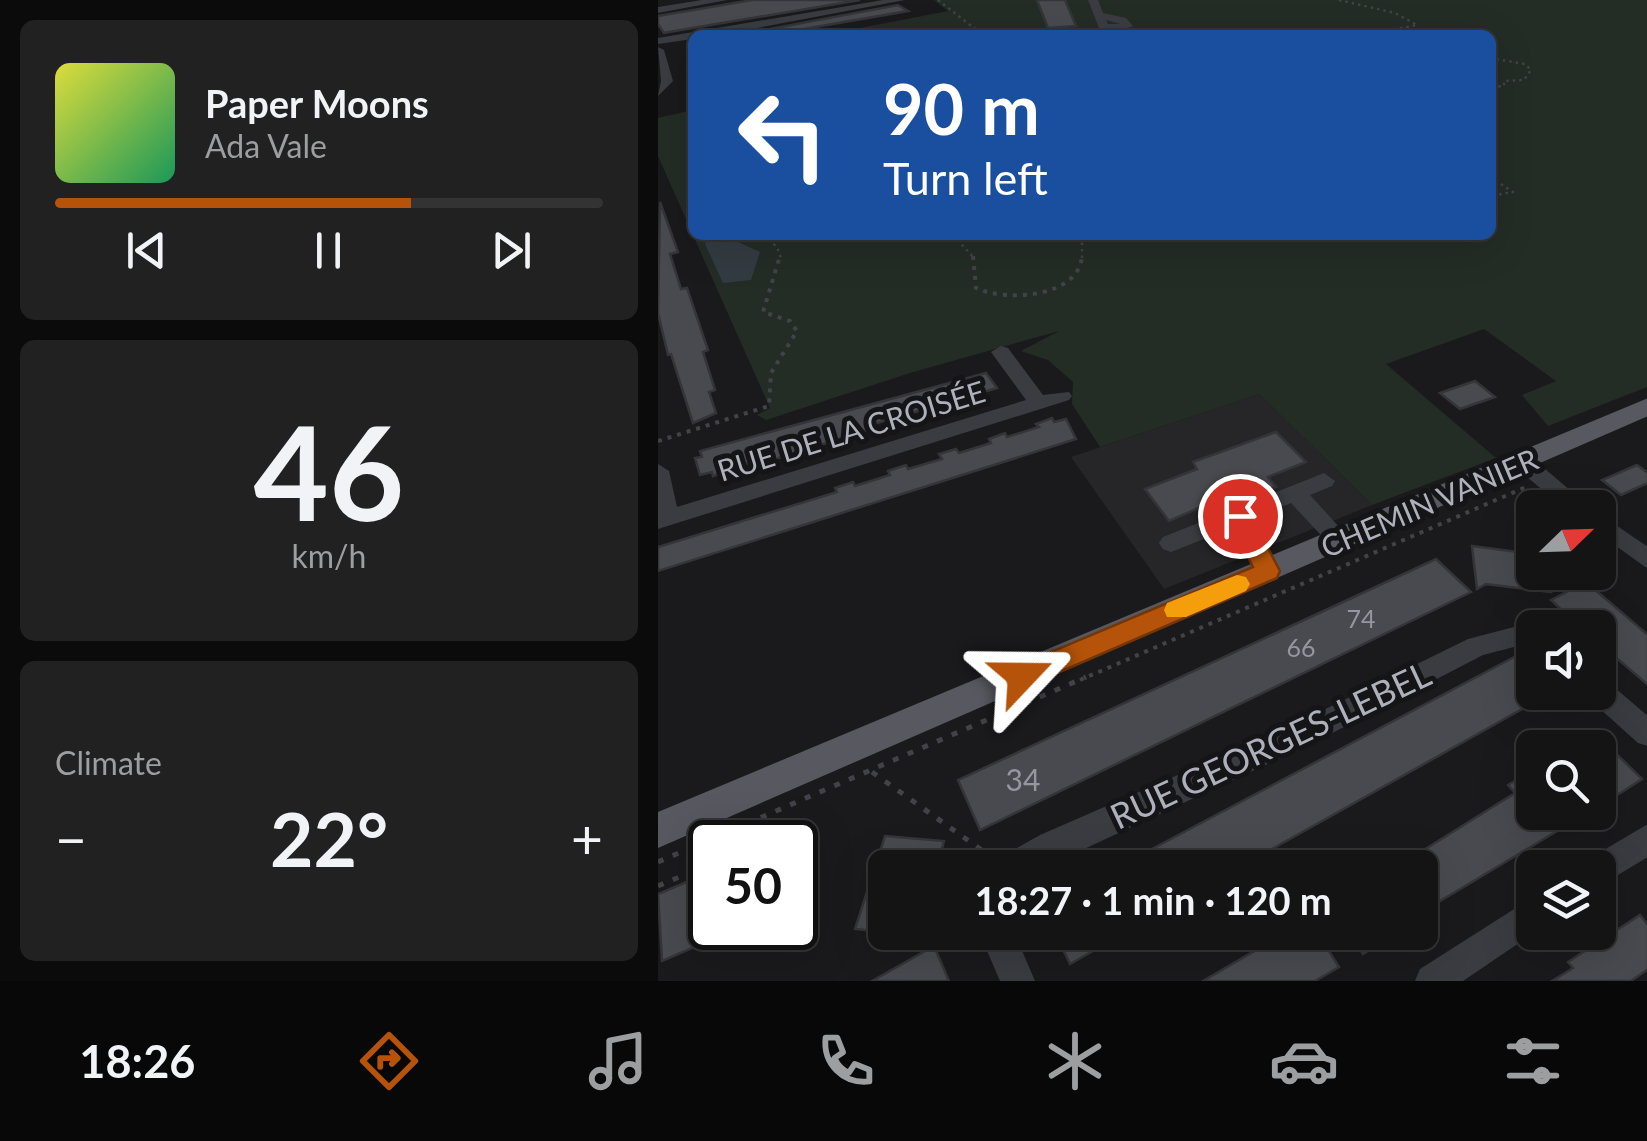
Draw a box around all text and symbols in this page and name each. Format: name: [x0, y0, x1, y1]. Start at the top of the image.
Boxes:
text: 90 m: [883, 66, 1040, 150]
icon: left: [718, 70, 848, 200]
text: Paper Moons: [205, 80, 429, 126]
text: Ada Vale: [205, 126, 327, 165]
text: Turn left: [883, 151, 1048, 205]
icon: previous: [119, 223, 174, 278]
icon: pause: [301, 223, 356, 278]
icon: next: [484, 223, 539, 278]
street label: RUE DE LA CROISÉE: [713, 372, 989, 488]
text: 46: [254, 393, 404, 549]
street label: CHEMIN VANIER: [1315, 440, 1543, 564]
pin: [1198, 474, 1283, 559]
icon: arrive: [1213, 489, 1268, 544]
north arrow: [1516, 490, 1616, 590]
map controls: [1516, 490, 1616, 950]
text: km/h: [292, 536, 366, 575]
house number: 74: [1346, 603, 1376, 633]
button: sound: [1516, 610, 1616, 710]
position arrow: [970, 624, 1074, 728]
house number: 66: [1286, 632, 1316, 662]
street label: RUE GEORGES-LEBEL: [1103, 651, 1437, 837]
button: search: [1516, 730, 1616, 830]
text: Climate: [55, 743, 162, 782]
house number: 34: [1006, 761, 1040, 797]
text: 22°: [270, 793, 388, 883]
text: −: [55, 805, 87, 871]
text: +: [571, 805, 603, 871]
speed limit sign: 50: [688, 820, 818, 950]
button: layers: [1516, 850, 1616, 950]
text: 18:27 · 1 min · 120 m: [974, 877, 1332, 923]
icon: directions: [354, 1026, 424, 1096]
icon: music: [583, 1026, 653, 1096]
icon: phone: [811, 1026, 881, 1096]
icon: climate: [1040, 1026, 1110, 1096]
icon: car: [1269, 1026, 1339, 1096]
icon: filters: [1498, 1026, 1568, 1096]
text: 18:26: [79, 1034, 195, 1088]

